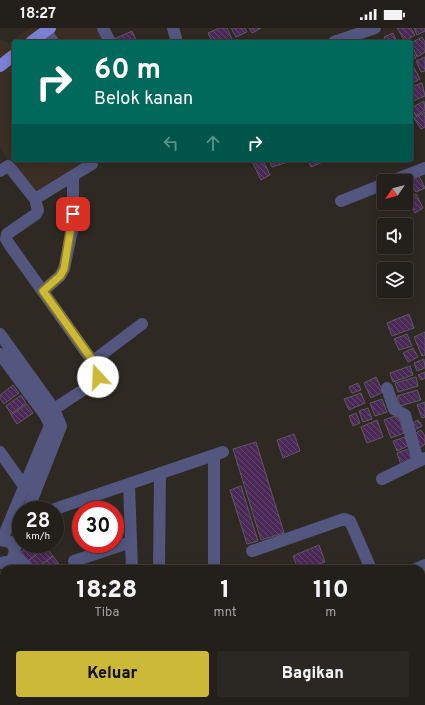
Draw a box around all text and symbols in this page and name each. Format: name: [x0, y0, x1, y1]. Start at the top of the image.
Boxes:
text: 18:27: [20, 5, 56, 24]
text: 60 m: [94, 53, 161, 89]
icon: right: [28, 56, 80, 108]
text: Belok kanan: [94, 88, 193, 111]
icon: left: [160, 132, 182, 154]
icon: ahead: [202, 132, 224, 154]
icon: right: [244, 132, 266, 154]
north arrow: [377, 174, 413, 210]
map controls: [377, 174, 413, 298]
pin: [56, 197, 90, 231]
icon: arrive: [62, 203, 84, 225]
button: sound: [377, 218, 413, 254]
button: layers: [377, 262, 413, 298]
position arrow: [77, 356, 119, 398]
speed limit sign: 30: [72, 501, 124, 553]
text: 28: [26, 509, 50, 535]
text: km/h: [26, 530, 50, 543]
text: 18:28: [76, 576, 137, 606]
text: 1: [220, 576, 230, 606]
text: 110: [313, 576, 349, 606]
text: Tiba: [94, 605, 119, 621]
text: mnt: [214, 605, 237, 621]
text: m: [325, 605, 336, 621]
button: Keluar: [16, 651, 209, 697]
button: Bagikan: [217, 651, 409, 697]

